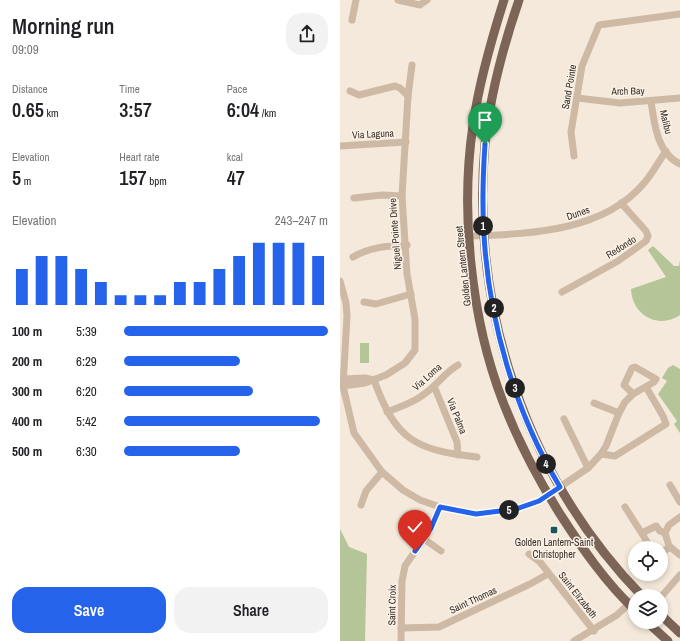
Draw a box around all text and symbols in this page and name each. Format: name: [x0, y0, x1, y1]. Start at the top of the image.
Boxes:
text: Morning run: [12, 11, 115, 41]
button: share: [286, 13, 328, 55]
text: 09:09: [12, 41, 39, 58]
street label: Sand Pointe: [559, 63, 579, 110]
text: Distance: [12, 82, 48, 96]
text: Time: [119, 82, 140, 96]
text: Pace: [227, 82, 247, 96]
street label: Arch Bay: [610, 84, 646, 98]
text: 0.65: [12, 96, 44, 123]
text: 3:57: [119, 96, 152, 123]
text: 6:04: [227, 96, 259, 123]
pin: [468, 103, 502, 144]
text: km: [44, 106, 58, 120]
text: /km: [259, 106, 276, 120]
street label: Malibu: [657, 108, 675, 136]
icon: arrive: [474, 109, 496, 131]
street label: Via Laguna: [352, 126, 395, 142]
text: Elevation: [12, 150, 50, 164]
text: Heart rate: [119, 150, 159, 164]
text: kcal: [227, 150, 243, 164]
text: 5: [12, 164, 21, 191]
text: 157: [119, 164, 147, 191]
text: 47: [227, 164, 245, 191]
text: m: [21, 174, 31, 188]
text: bpm: [147, 174, 167, 188]
street label: Niguel Pointe Drive: [386, 197, 404, 270]
street label: Dunes: [565, 203, 591, 223]
text: Elevation: [12, 212, 56, 229]
text: 243–247 m: [275, 212, 328, 229]
pin: 1: [473, 216, 493, 236]
text: 1: [480, 219, 486, 233]
street label: Golden Lantern Street: [452, 224, 474, 307]
street label: Redondo: [603, 232, 639, 261]
pin: 2: [484, 298, 504, 318]
text: 2: [491, 301, 497, 315]
text: 100 m: [12, 323, 42, 340]
text: 5:39: [76, 323, 97, 340]
text: 200 m: [12, 353, 42, 370]
text: 6:29: [76, 353, 97, 370]
street label: Via Loma: [410, 360, 445, 394]
pin: 3: [505, 378, 525, 398]
text: 3: [512, 381, 518, 395]
text: 300 m: [12, 383, 42, 400]
text: 6:20: [76, 383, 97, 400]
street label: Via Palma: [444, 396, 470, 436]
text: 400 m: [12, 413, 42, 430]
text: 5:42: [76, 413, 97, 430]
text: 500 m: [12, 443, 42, 460]
text: 6:30: [76, 443, 97, 460]
pin: 4: [536, 454, 556, 474]
text: 4: [543, 457, 549, 471]
pin: 5: [499, 500, 519, 520]
text: 5: [506, 503, 512, 517]
pin: [398, 510, 432, 551]
icon: check: [404, 516, 426, 538]
marker: Golden Lantern-Saint Christopher: [549, 525, 559, 535]
place label: Golden Lantern-Saint Christopher: [515, 536, 594, 561]
map controls: [628, 541, 668, 629]
button: locate: [628, 541, 668, 581]
street label: Saint Elizabeth: [556, 569, 600, 621]
street label: Saint Croix: [385, 583, 399, 626]
street label: Saint Thomas: [447, 583, 499, 617]
button: Save: [12, 587, 166, 633]
button: Share: [174, 587, 328, 633]
button: layers: [628, 589, 668, 629]

